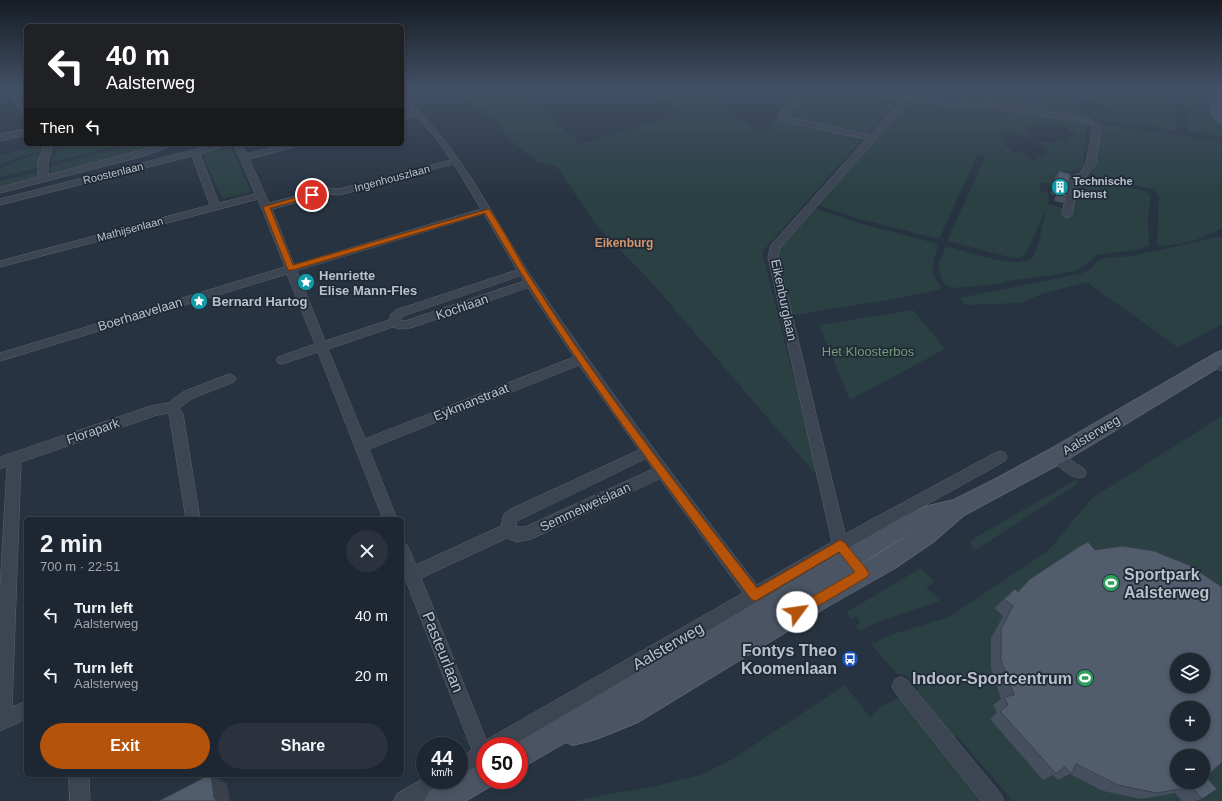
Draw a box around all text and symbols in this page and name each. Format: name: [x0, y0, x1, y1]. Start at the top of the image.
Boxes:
icon: left: [40, 40, 92, 92]
text: 40 m: [106, 40, 170, 71]
text: Aalsterweg: [106, 73, 195, 93]
icon: left: [82, 116, 104, 138]
text: Then: [40, 119, 74, 136]
street label: Roostenlaan: [82, 160, 144, 186]
street label: Ingenhouszlaan: [353, 162, 431, 194]
place label: Technische Dienst: [1073, 175, 1133, 200]
building icon: Technische Dienst: [1050, 177, 1070, 197]
pin: [295, 178, 329, 212]
icon: arrive: [301, 184, 323, 206]
street label: Mathijsenlaan: [96, 214, 164, 244]
district label: Eikenburg: [595, 236, 653, 250]
street label: Eikenburglaan: [768, 258, 800, 342]
place label: Henriette Elise Mann-Fles: [319, 268, 417, 298]
place icon: Henriette Elise Mann-Fles: [296, 272, 316, 292]
place icon: Bernard Hartog: [189, 291, 209, 311]
street label: Kochlaan: [434, 291, 490, 323]
street label: Boerhaavelaan: [96, 294, 184, 334]
place label: Bernard Hartog: [212, 294, 307, 309]
park label: Het Kloosterbos: [822, 344, 915, 359]
street label: Eykmanstraat: [431, 380, 511, 424]
street label: Aalsterweg: [1060, 412, 1122, 458]
street label: Florapark: [65, 415, 122, 447]
street label: Semmelweislaan: [537, 479, 633, 535]
text: 2 min: [40, 530, 103, 557]
button: close: [346, 530, 388, 572]
text: 700 m · 22:51: [40, 559, 120, 574]
place label: Sportpark Aalsterweg: [1124, 566, 1209, 601]
sports icon: Sportpark Aalsterweg: [1101, 573, 1121, 593]
position arrow: [776, 591, 818, 633]
text: Turn left: [74, 599, 133, 616]
icon: left: [40, 604, 62, 626]
text: 40 m: [355, 607, 388, 624]
street label: Pasteurlaan: [419, 609, 467, 695]
text: Aalsterweg: [74, 616, 138, 631]
street label: Aalsterweg: [629, 619, 707, 673]
place label: Fontys Theo Koomenlaan: [741, 642, 837, 677]
bus stop icon: Fontys Theo Koomenlaan: [840, 649, 860, 669]
map controls: [1170, 653, 1210, 789]
button: layers: [1170, 653, 1210, 693]
text: Turn left: [74, 659, 133, 676]
icon: left: [40, 664, 62, 686]
text: 20 m: [355, 667, 388, 684]
sports icon: Indoor-Sportcentrum: [1075, 668, 1095, 688]
place label: Indoor-Sportcentrum: [912, 670, 1072, 687]
text: Aalsterweg: [74, 676, 138, 691]
button: +: [1170, 701, 1210, 741]
button: Exit: [40, 723, 210, 769]
button: Share: [218, 723, 388, 769]
speed limit sign: 50: [476, 737, 528, 789]
text: 44: [431, 747, 453, 769]
button: −: [1170, 749, 1210, 789]
text: km/h: [431, 767, 453, 778]

